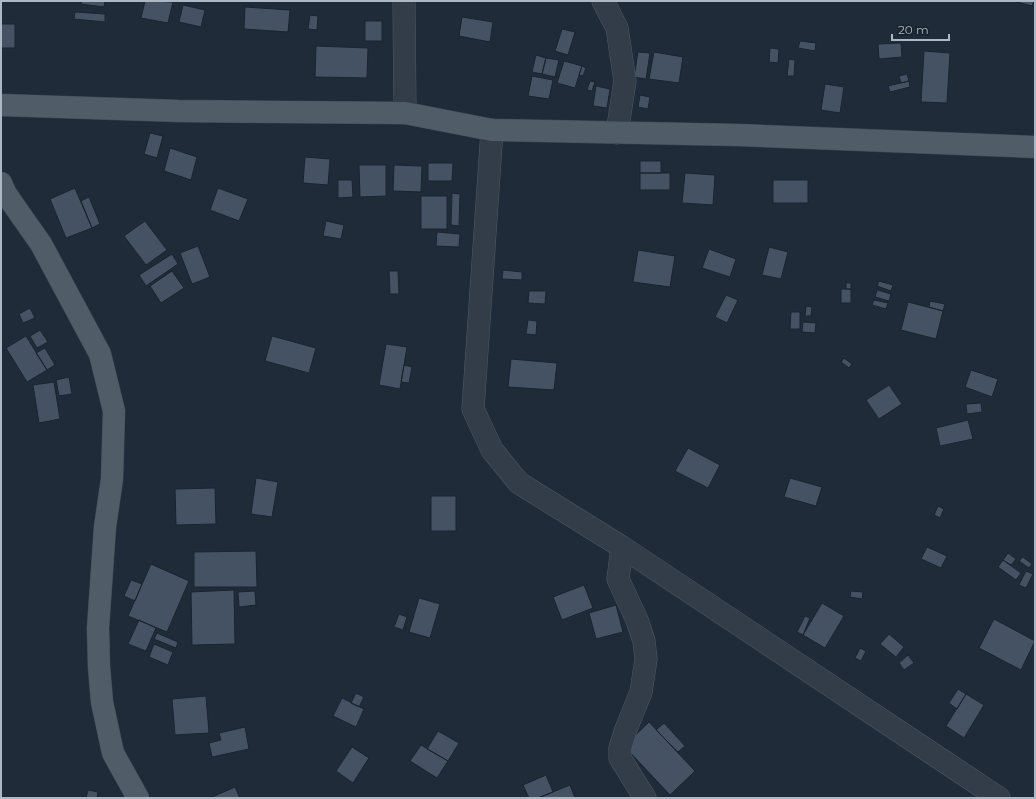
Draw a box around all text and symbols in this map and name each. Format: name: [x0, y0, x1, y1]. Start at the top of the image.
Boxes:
scale bar: [892, 16, 949, 42]
text: 20 m: [898, 22, 929, 37]

